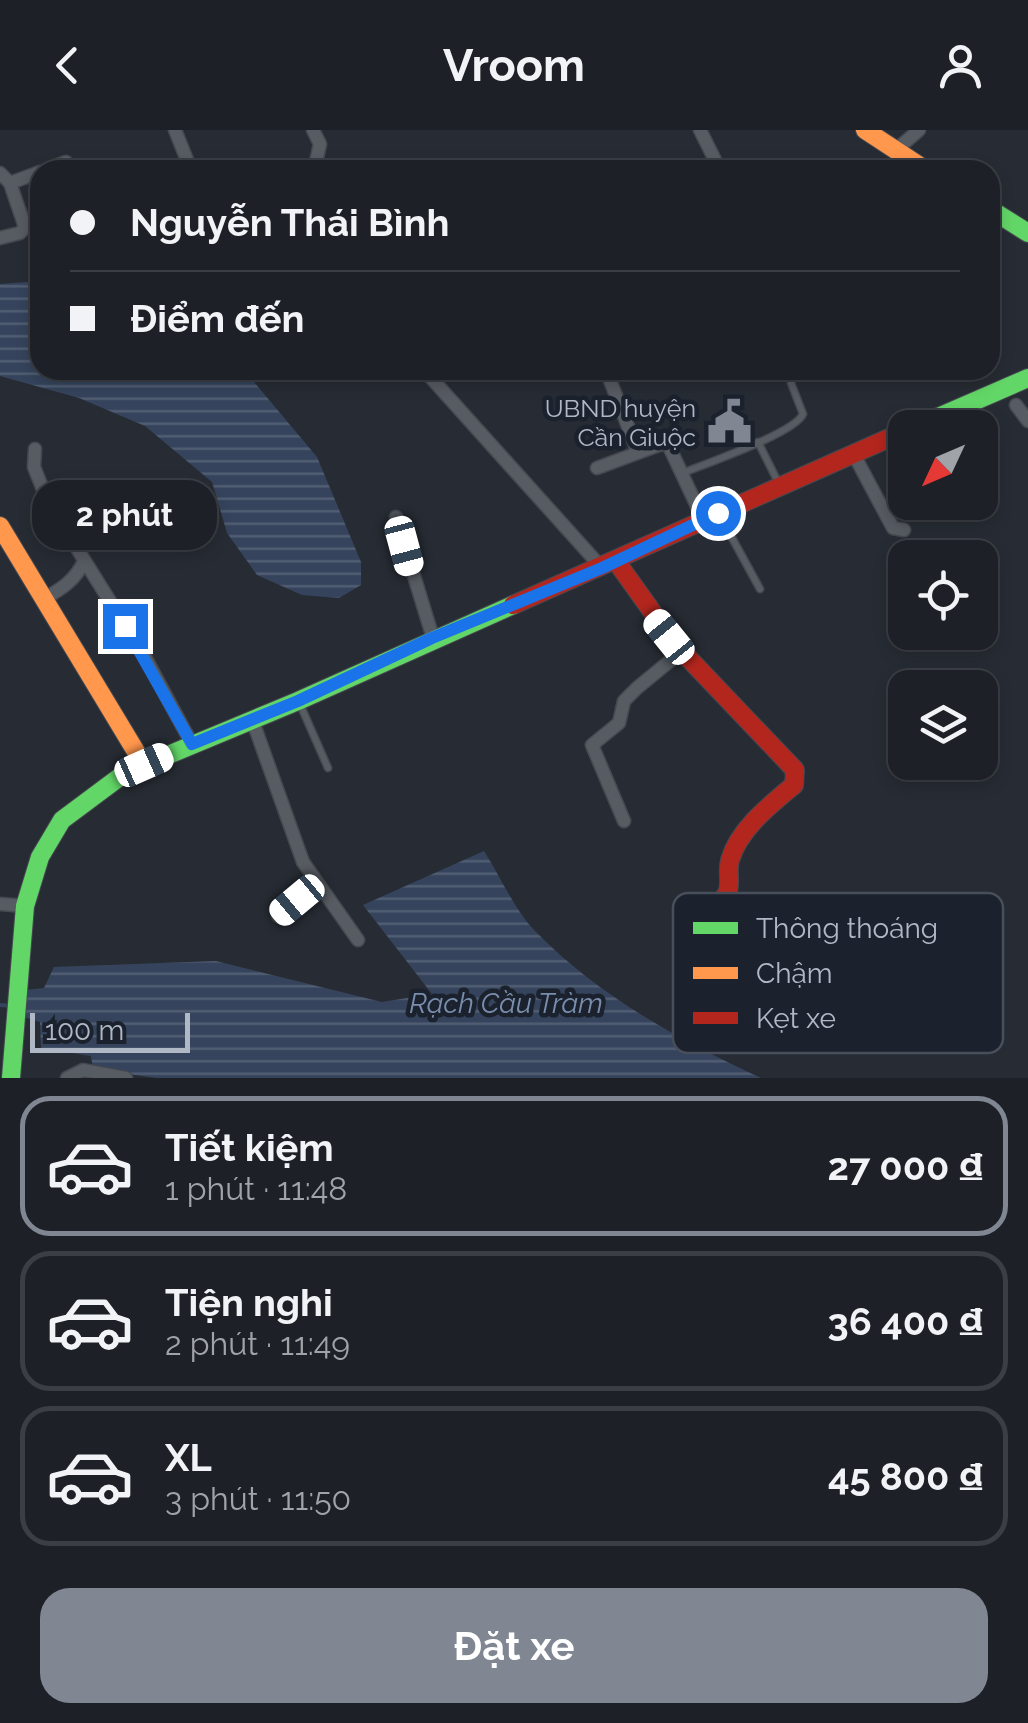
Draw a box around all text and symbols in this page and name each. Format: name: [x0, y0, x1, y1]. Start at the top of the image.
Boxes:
icon: back: [40, 38, 95, 93]
icon: person: [933, 38, 988, 93]
text: Vroom: [443, 39, 585, 92]
text: Nguyễn Thái Bình: [130, 200, 449, 245]
text: Điểm đến: [130, 296, 305, 341]
place label: UBND huyện Cần Giuộc: [545, 393, 696, 452]
public building icon: UBND huyện Cần Giuộc: [705, 398, 753, 446]
north arrow: [888, 410, 998, 520]
map controls: [888, 410, 998, 780]
callout: 2 phút: [32, 481, 218, 551]
route start: [696, 491, 741, 536]
text: 2 phút: [76, 496, 173, 533]
car: [382, 513, 426, 579]
button: locate: [888, 540, 998, 650]
route end: [103, 604, 148, 649]
car: [638, 604, 700, 670]
button: layers: [888, 670, 998, 780]
car: [110, 739, 178, 791]
car: [264, 869, 330, 931]
legend: [673, 893, 1003, 1053]
text: Thông thoáng: [756, 912, 938, 945]
text: Chậm: [756, 957, 833, 990]
water label: Rạch Cầu Tràm: [409, 987, 603, 1020]
text: Kẹt xe: [756, 1002, 836, 1035]
scale bar: [30, 1008, 190, 1053]
text: 100 m: [45, 1014, 124, 1047]
icon: car: [45, 1121, 135, 1211]
text: Tiết kiệm: [165, 1125, 334, 1170]
text: 27 000 ₫: [828, 1144, 983, 1189]
text: 1 phút · 11:48: [165, 1170, 347, 1207]
icon: car: [45, 1276, 135, 1366]
text: Tiện nghi: [165, 1280, 333, 1325]
text: 36 400 ₫: [828, 1299, 983, 1344]
text: 2 phút · 11:49: [165, 1325, 350, 1362]
icon: car: [45, 1431, 135, 1521]
text: XL: [165, 1435, 212, 1480]
text: 45 800 ₫: [828, 1454, 983, 1499]
text: 3 phút · 11:50: [165, 1480, 351, 1517]
button: Đặt xe: [40, 1588, 988, 1703]

